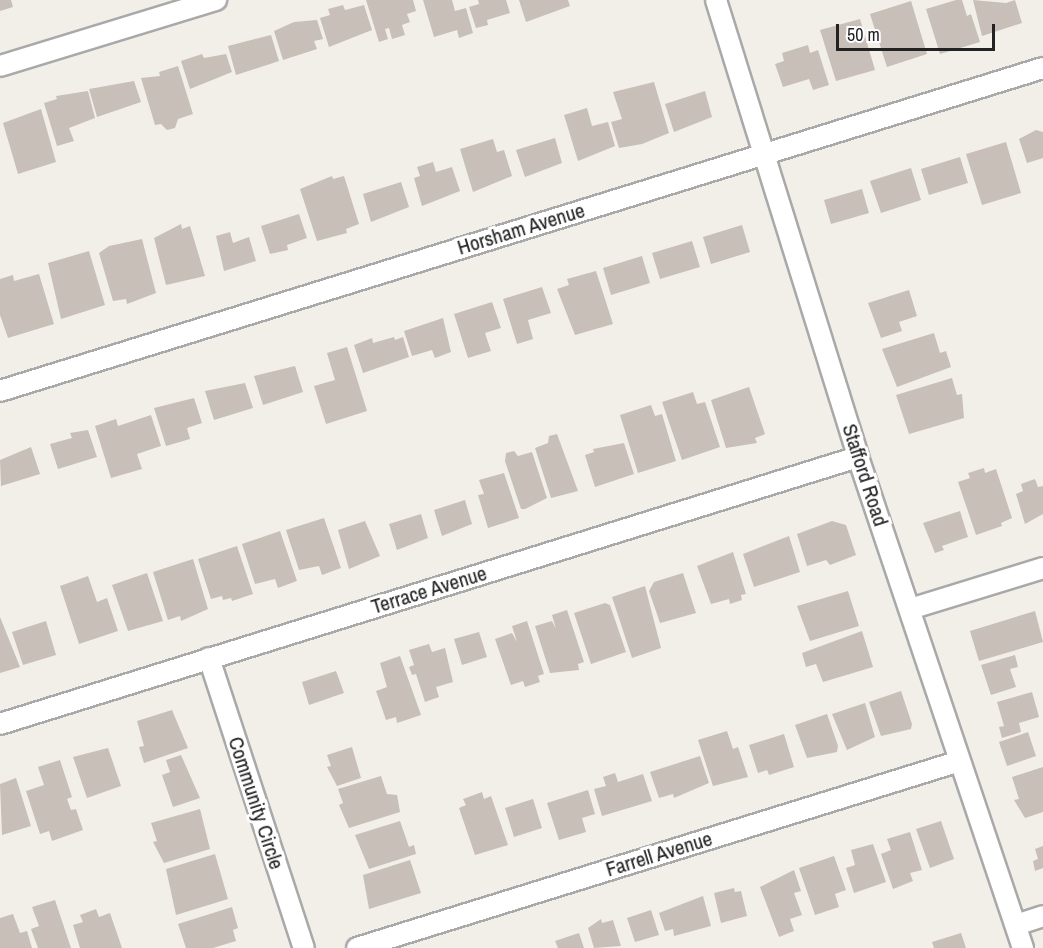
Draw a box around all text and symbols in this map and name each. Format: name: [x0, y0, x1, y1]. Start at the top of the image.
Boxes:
scale bar: [839, 12, 998, 50]
text: 50 m: [847, 22, 880, 47]
street label: Horsham Avenue: [454, 198, 588, 260]
street label: Stafford Road: [837, 421, 893, 529]
street label: Terrace Avenue: [368, 560, 490, 620]
street label: Community Circle: [223, 734, 289, 872]
street label: Farrell Avenue: [602, 826, 716, 882]

